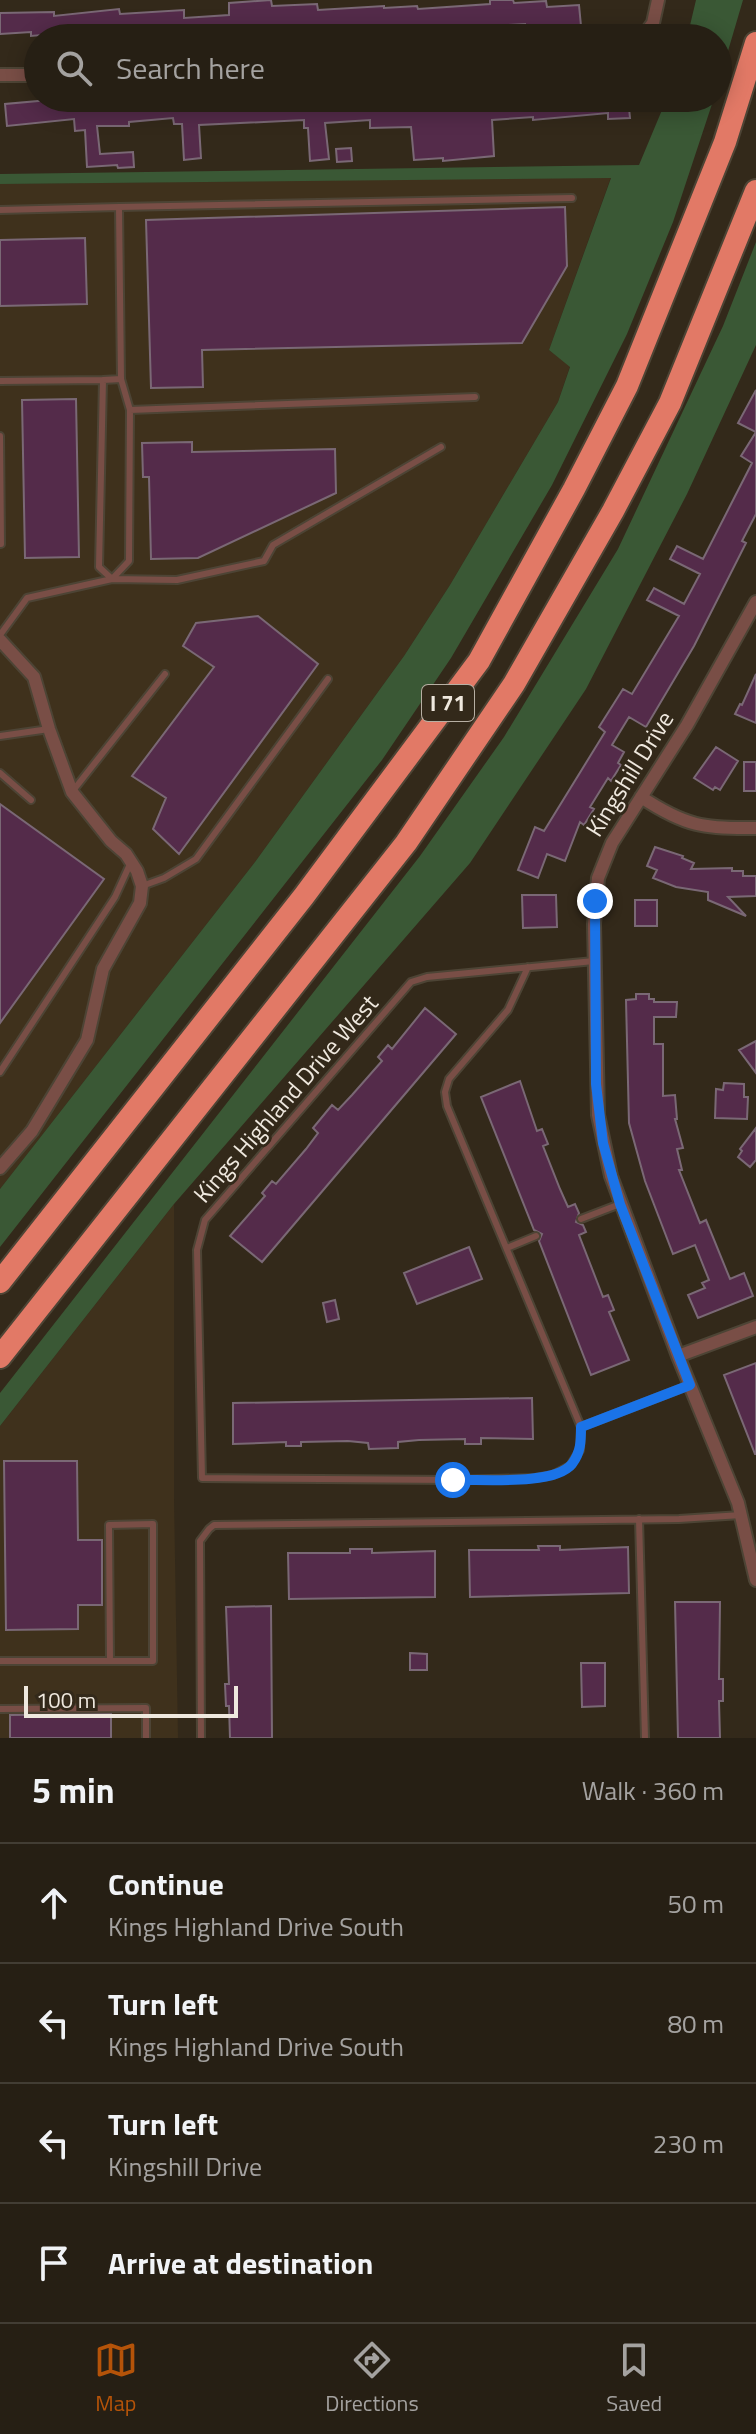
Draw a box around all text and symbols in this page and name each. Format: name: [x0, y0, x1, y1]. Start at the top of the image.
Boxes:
search box: [24, 24, 732, 112]
text: Search here: [116, 45, 265, 91]
icon: search: [52, 46, 96, 90]
road number: I 71: [422, 685, 474, 721]
street label: Kingshill Drive: [576, 704, 682, 843]
route end: [577, 883, 613, 919]
street label: Kings Highland Drive West: [184, 986, 386, 1211]
route start: [435, 1462, 471, 1498]
scale bar: [24, 1682, 238, 1718]
text: 100 m: [36, 1683, 96, 1717]
text: 5 min: [32, 1764, 115, 1816]
text: Walk · 360 m: [582, 1771, 724, 1810]
text: Continue: [108, 1861, 224, 1907]
icon: ahead: [32, 1881, 76, 1925]
text: 50 m: [667, 1884, 724, 1923]
text: Kings Highland Drive South: [108, 1907, 404, 1946]
text: Turn left: [108, 1981, 218, 2027]
icon: left: [32, 2001, 76, 2045]
text: 80 m: [667, 2004, 724, 2043]
text: Kings Highland Drive South: [108, 2027, 404, 2066]
text: Turn left: [108, 2101, 218, 2147]
icon: left: [32, 2121, 76, 2165]
text: 230 m: [653, 2124, 724, 2163]
text: Kingshill Drive: [108, 2147, 262, 2186]
text: Arrive at destination: [108, 2240, 373, 2286]
icon: arrive: [32, 2241, 76, 2285]
tab: Map: [94, 2338, 138, 2420]
tab: Directions: [325, 2338, 419, 2420]
tab: Saved: [606, 2338, 662, 2420]

